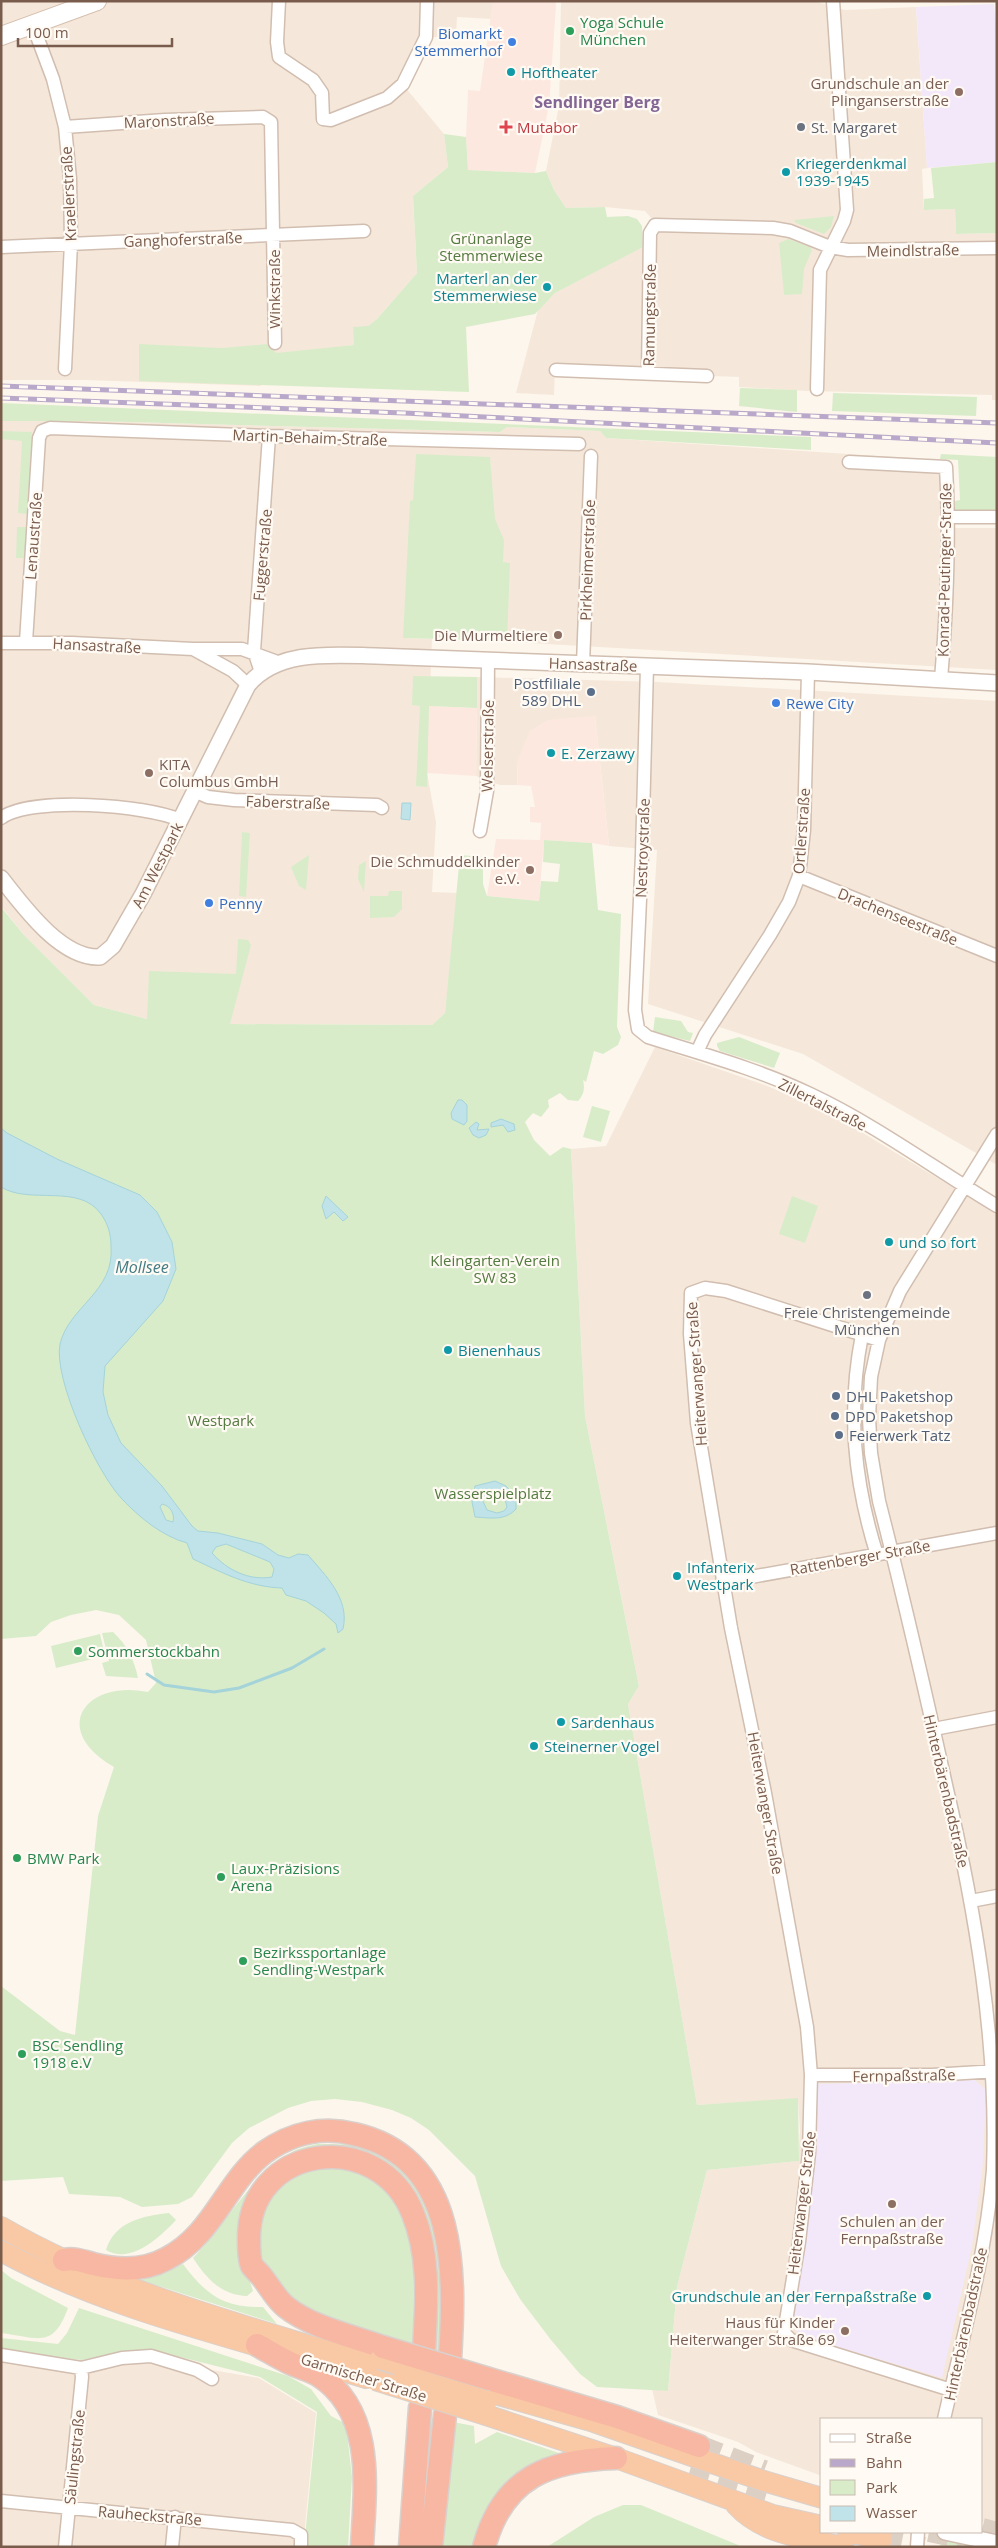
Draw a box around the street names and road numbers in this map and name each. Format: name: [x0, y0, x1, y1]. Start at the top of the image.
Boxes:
street label: Maronstraße: [123, 108, 215, 132]
street label: Kraelerstraße: [56, 146, 80, 242]
street label: Ganghoferstraße: [123, 227, 243, 251]
street label: Meindlstraße: [867, 239, 959, 261]
street label: Winkstraße: [264, 249, 284, 329]
street label: Ramungstraße: [638, 263, 660, 367]
street label: Martin-Behaim-Straße: [232, 424, 388, 450]
street label: Konrad-Peutinger-Straße: [932, 483, 956, 657]
street label: Lenaustraße: [20, 492, 46, 580]
street label: Pirkheimerstraße: [575, 499, 599, 621]
street label: Fuggerstraße: [248, 508, 276, 602]
street label: Hansastraße: [52, 633, 142, 657]
street label: Hansastraße: [548, 652, 638, 676]
street label: Welserstraße: [476, 700, 498, 792]
street label: Ortlerstraße: [788, 787, 814, 875]
street label: Faberstraße: [245, 791, 331, 813]
street label: Nestroystraße: [630, 798, 654, 898]
street label: Am Westpark: [127, 819, 187, 911]
street label: Drachenseestraße: [835, 883, 961, 949]
street label: Zillertalstraße: [775, 1073, 871, 1135]
street label: Heiterwanger Straße: [681, 1301, 711, 1447]
street label: Rattenberger Straße: [788, 1535, 932, 1579]
street label: Hinterbärenbadstraße: [920, 1712, 974, 1870]
street label: Heiterwanger Straße: [744, 1730, 788, 1876]
street label: Fernpaßstraße: [852, 2064, 956, 2086]
street label: Heiterwanger Straße: [782, 2130, 820, 2276]
street label: Hinterbärenbadstraße: [939, 2245, 991, 2403]
street label: Garmischer Straße: [299, 2348, 429, 2406]
street label: Säulingstraße: [59, 2409, 89, 2505]
street label: Rauheckstraße: [97, 2500, 203, 2530]

